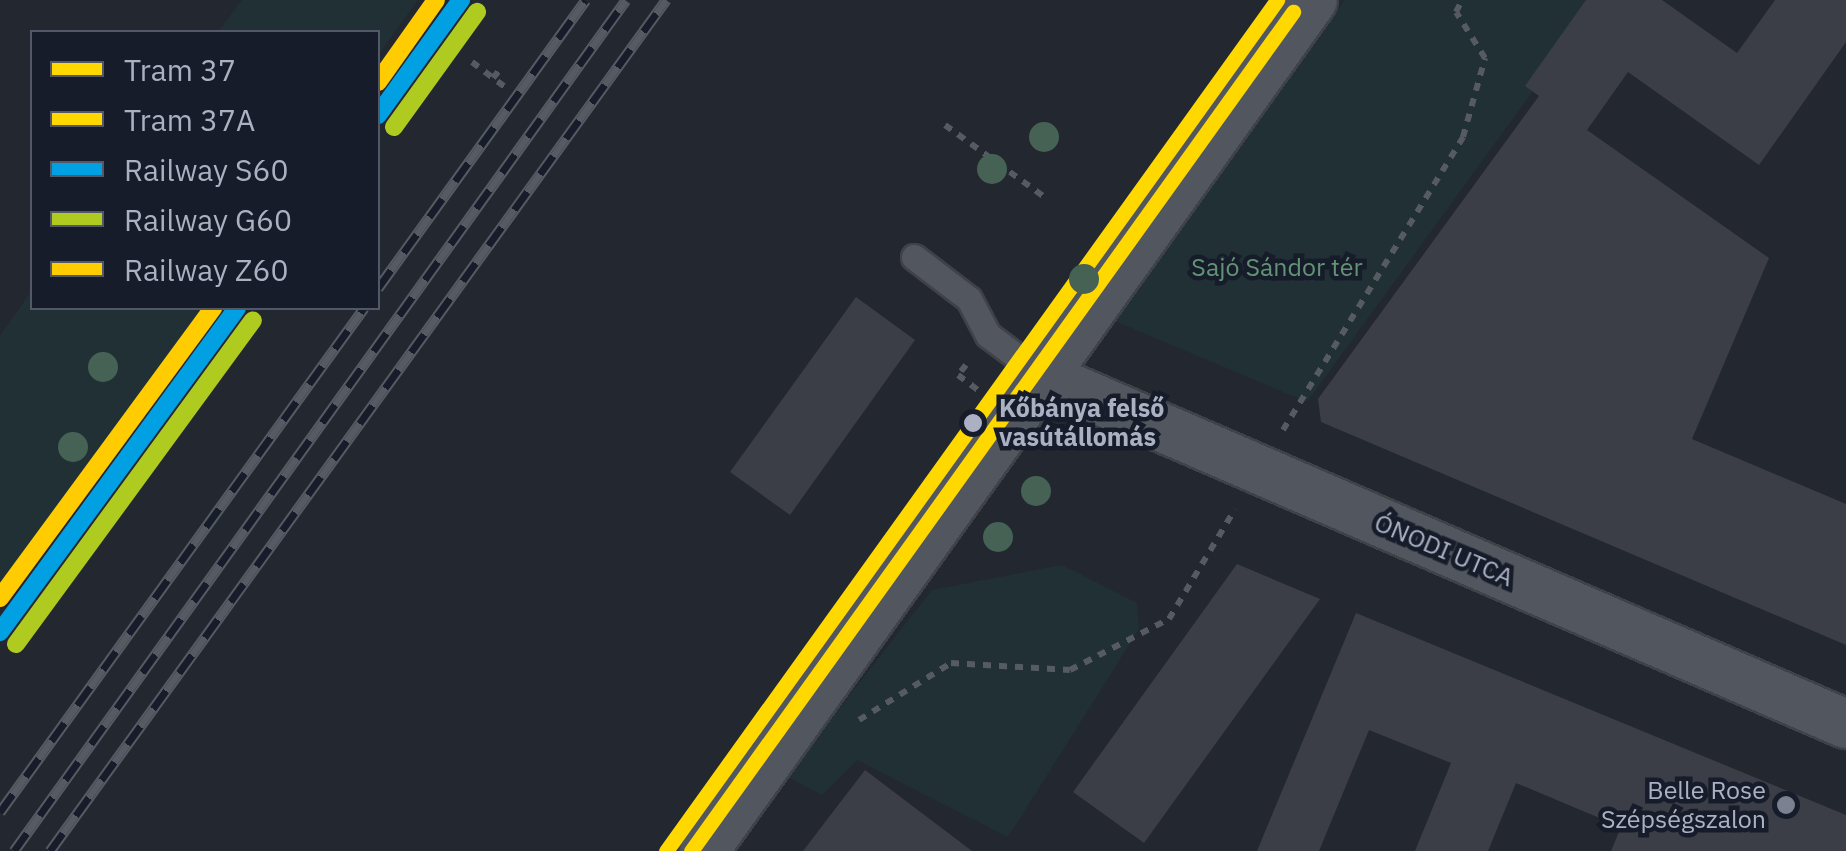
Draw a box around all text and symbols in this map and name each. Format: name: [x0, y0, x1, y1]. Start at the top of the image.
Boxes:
legend: [30, 30, 380, 310]
text: Tram 37: [124, 50, 236, 89]
text: Tram 37A: [124, 100, 255, 139]
text: Railway S60: [124, 150, 289, 189]
text: Railway G60: [124, 200, 292, 239]
text: Railway Z60: [124, 250, 289, 289]
park label: Sajó Sándor tér: [1191, 252, 1363, 282]
place label: Kőbánya felső vasútállomás: [999, 394, 1164, 453]
marker: Kőbánya felső vasútállomás: [956, 406, 990, 440]
street label: ÓNODI UTCA: [1370, 507, 1518, 593]
place label: Belle Rose Szépségszalon: [1601, 776, 1766, 835]
marker: Belle Rose Szépségszalon: [1775, 794, 1797, 816]

